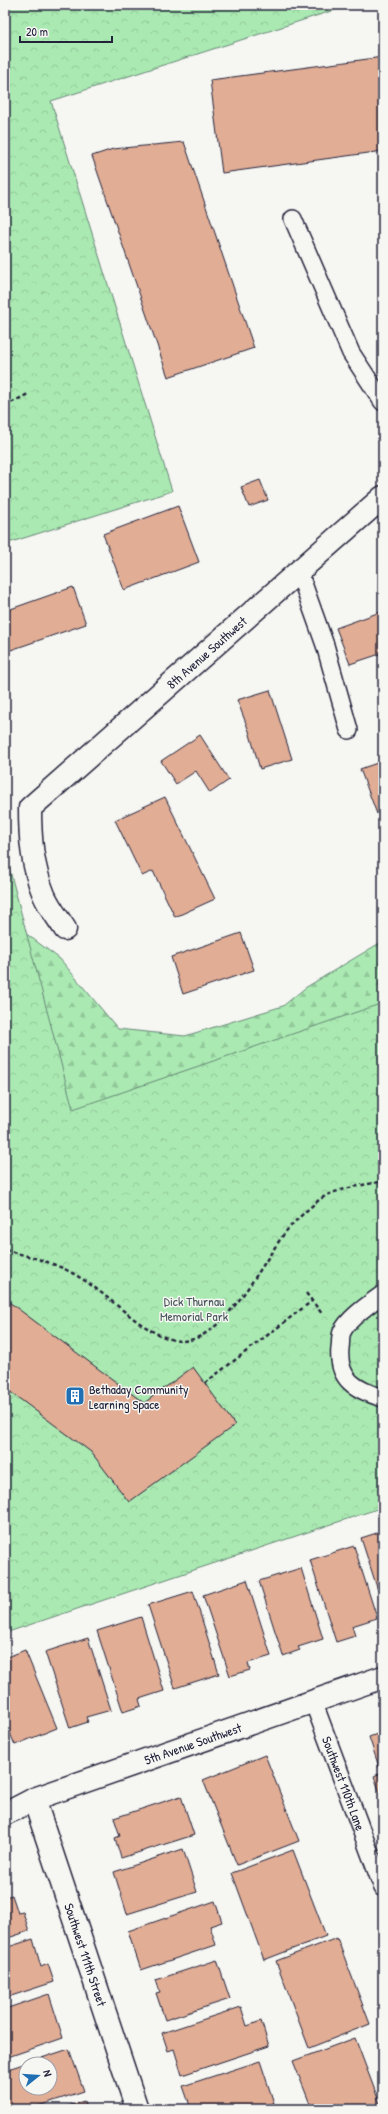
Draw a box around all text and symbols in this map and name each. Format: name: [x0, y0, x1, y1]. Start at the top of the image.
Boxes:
scale bar: [20, 18, 112, 44]
text: 20 m: [26, 23, 48, 40]
street label: 8th Avenue Southwest: [162, 612, 251, 693]
park label: Dick Thurnau Memorial Park: [160, 1292, 229, 1325]
place label: Bethaday Community Learning Space: [89, 1380, 189, 1413]
building icon: Bethaday Community Learning Space: [64, 1385, 86, 1407]
street label: 5th Avenue Southwest: [142, 1718, 244, 1769]
street label: Southwest 110th Lane: [318, 1734, 370, 1833]
street label: Southwest 111th Street: [60, 1901, 111, 2009]
north arrow: [18, 2056, 58, 2096]
text: N: [40, 2068, 55, 2078]

